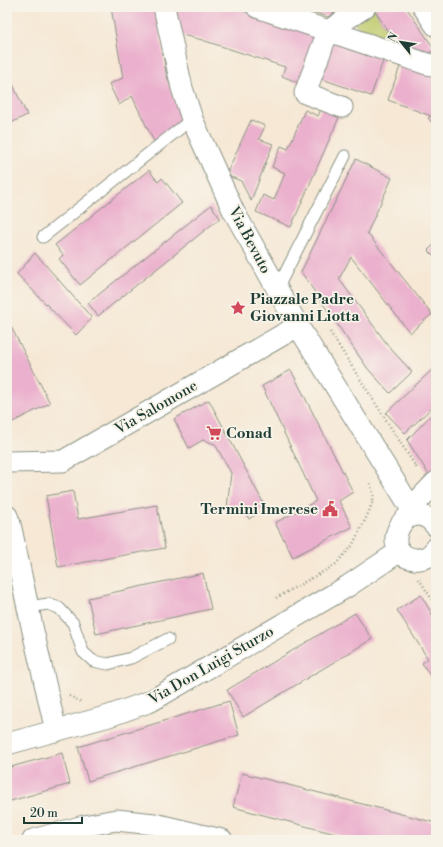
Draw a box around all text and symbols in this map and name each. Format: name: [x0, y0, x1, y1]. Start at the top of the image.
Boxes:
north arrow: [381, 22, 421, 62]
text: N: [385, 30, 402, 45]
street label: Via Bevuto: [224, 203, 275, 277]
place label: Piazzale Padre Giovanni Liotta: [250, 290, 360, 326]
place icon: Piazzale Padre Giovanni Liotta: [229, 299, 247, 317]
street label: Via Salomone: [111, 376, 201, 439]
supermarket icon: Conad: [205, 424, 223, 442]
place label: Conad: [226, 424, 273, 443]
place label: Termini Imerese: [200, 500, 318, 519]
public building icon: Termini Imerese: [321, 500, 339, 518]
street label: Via Don Luigi Sturzo: [144, 622, 277, 710]
scale bar: [24, 799, 82, 825]
text: 20 m: [30, 806, 58, 821]

